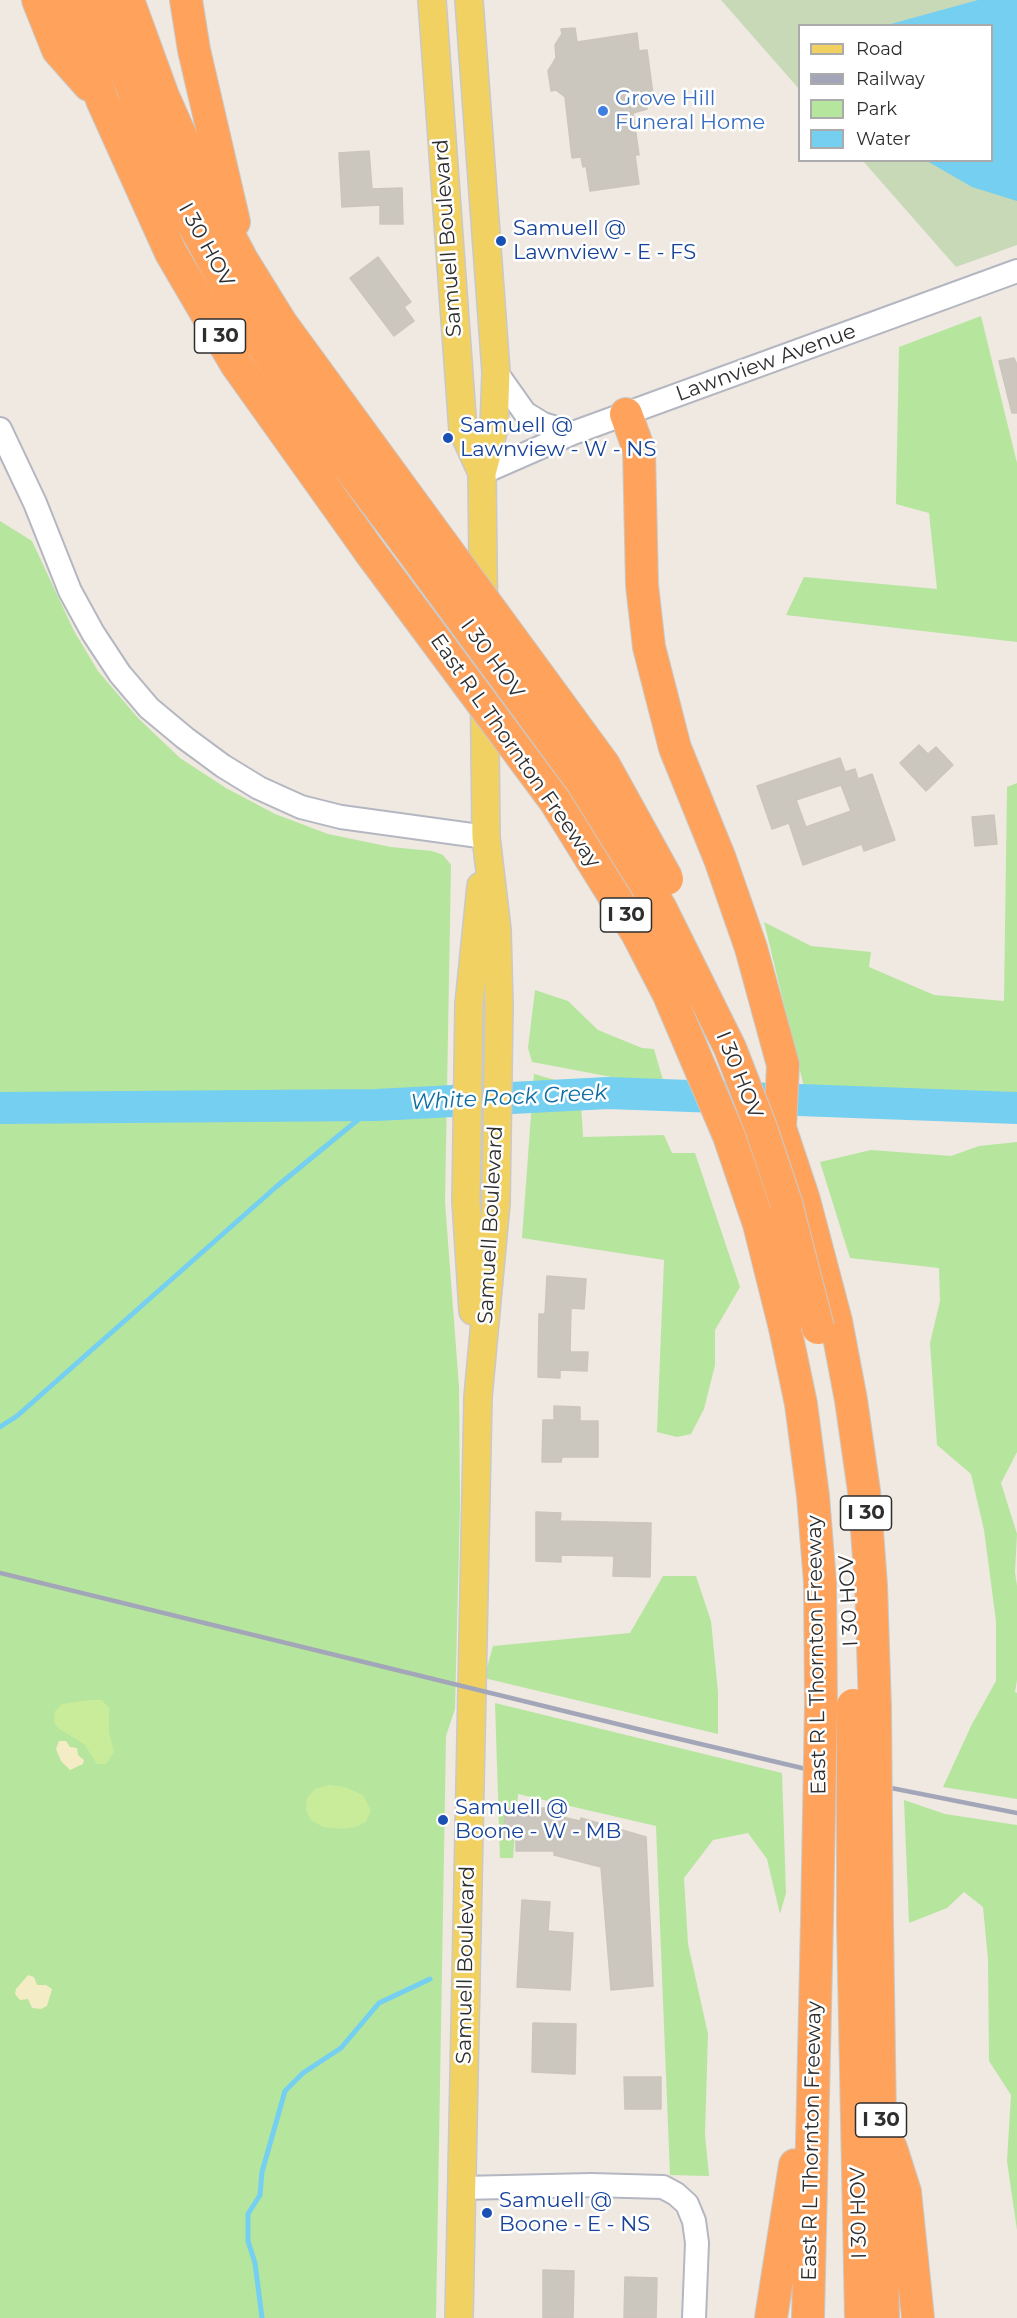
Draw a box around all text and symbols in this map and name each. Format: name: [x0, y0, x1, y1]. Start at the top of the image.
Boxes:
legend: [798, 24, 993, 162]
text: Road: [856, 38, 903, 60]
text: Railway: [856, 68, 925, 90]
place label: Grove Hill Funeral Home: [615, 86, 765, 136]
text: Park: [856, 98, 897, 120]
marker: Grove Hill Funeral Home: [596, 104, 610, 118]
text: Water: [856, 128, 911, 150]
street label: Samuell Boulevard: [429, 138, 467, 338]
street label: I 30 HOV: [173, 199, 239, 291]
place label: Samuell @ Lawnview - E - FS: [513, 216, 696, 266]
marker: Samuell @ Lawnview - E - FS: [494, 234, 508, 248]
road number: I 30: [194, 319, 246, 353]
street label: Lawnview Avenue: [673, 319, 859, 407]
place label: Samuell @ Lawnview - W - NS: [460, 413, 656, 463]
marker: Samuell @ Lawnview - W - NS: [441, 431, 455, 445]
street label: I 30 HOV: [455, 614, 529, 704]
street label: East R L Thornton Freeway: [424, 629, 606, 873]
road number: I 30: [600, 898, 652, 932]
street label: I 30 HOV: [710, 1028, 768, 1122]
water label: White Rock Creek: [410, 1080, 608, 1116]
street label: Samuell Boulevard: [473, 1125, 509, 1325]
road number: I 30: [840, 1496, 892, 1530]
street label: East R L Thornton Freeway: [802, 1515, 832, 1795]
street label: I 30 HOV: [834, 1554, 864, 1648]
place label: Samuell @ Boone - W - MB: [455, 1795, 621, 1845]
marker: Samuell @ Boone - W - MB: [436, 1813, 450, 1827]
street label: Samuell Boulevard: [452, 1866, 480, 2064]
street label: East R L Thornton Freeway: [797, 2001, 827, 2281]
road number: I 30: [856, 2103, 906, 2137]
street label: I 30 HOV: [846, 2167, 872, 2259]
place label: Samuell @ Boone - E - NS: [499, 2188, 650, 2238]
marker: Samuell @ Boone - E - NS: [480, 2206, 494, 2220]

